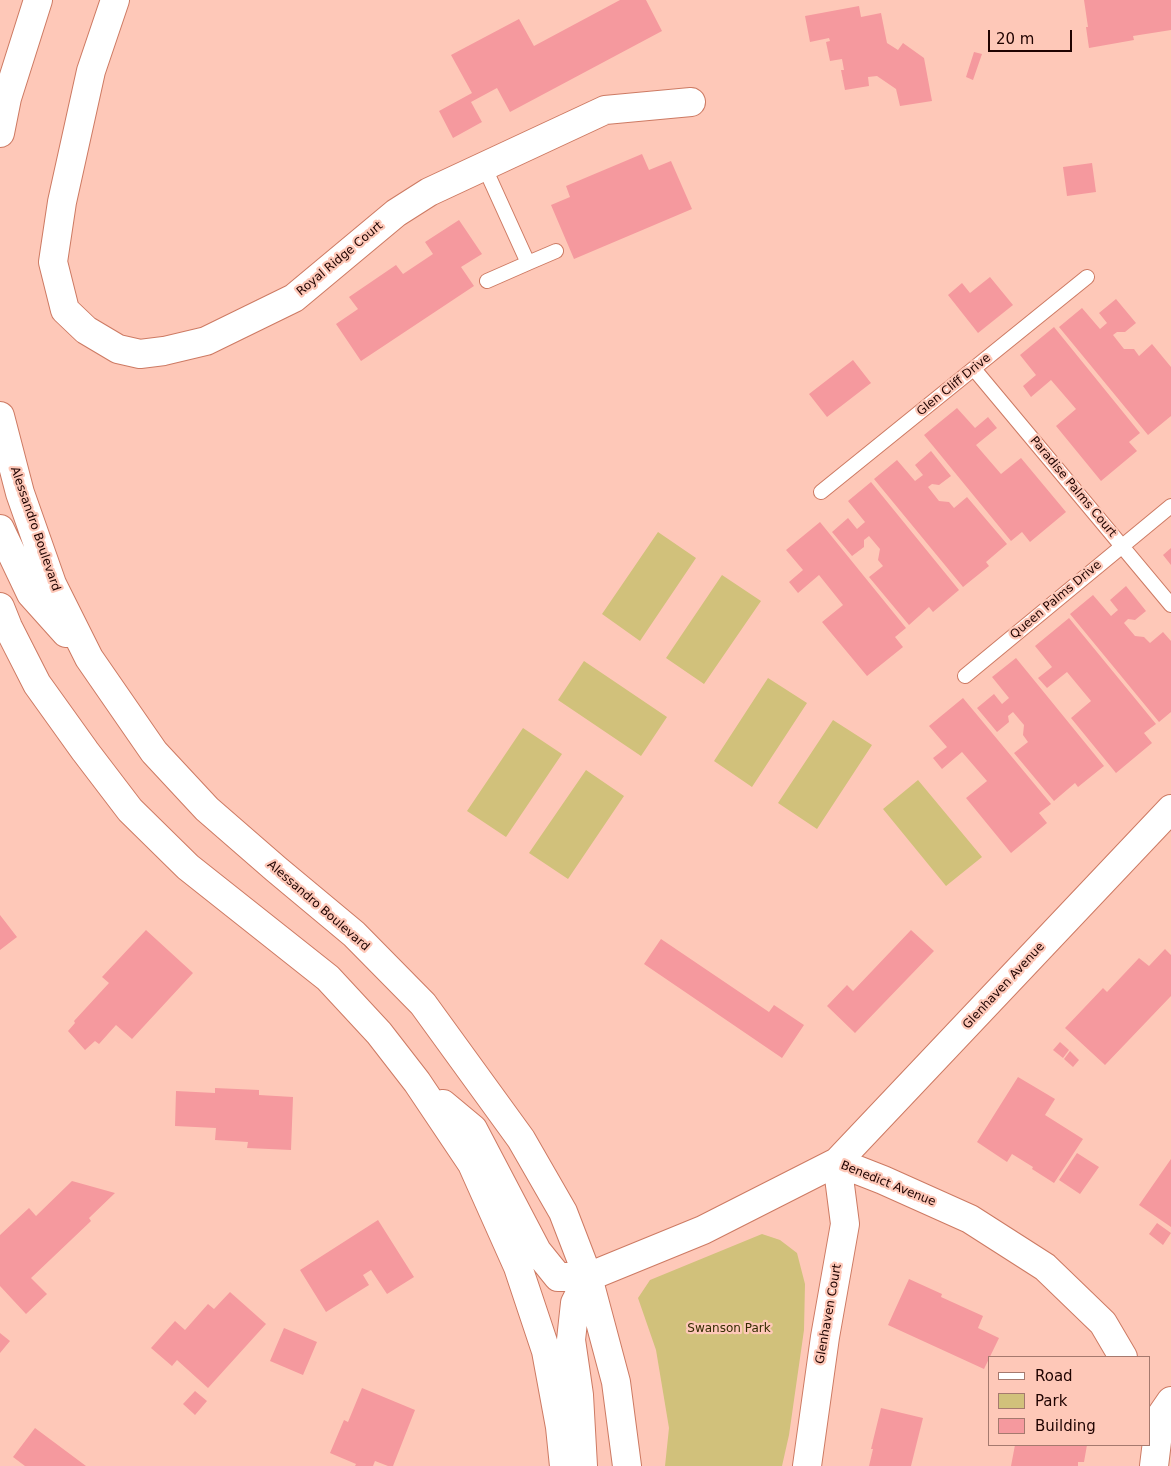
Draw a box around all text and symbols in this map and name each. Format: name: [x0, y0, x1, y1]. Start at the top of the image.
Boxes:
scale bar: [991, 20, 1075, 52]
text: 20 m: [996, 30, 1034, 48]
street label: Royal Ridge Court: [294, 219, 386, 299]
street label: Glen Cliff Drive: [914, 351, 994, 419]
street label: Paradise Palms Court: [1027, 434, 1119, 540]
street label: Alessandro Boulevard: [7, 465, 63, 593]
street label: Queen Palms Drive: [1008, 558, 1104, 642]
street label: Alessandro Boulevard: [264, 858, 372, 954]
street label: Glenhaven Avenue: [960, 940, 1048, 1032]
street label: Benedict Avenue: [838, 1158, 938, 1210]
street label: Glenhaven Court: [813, 1263, 845, 1365]
park label: Swanson Park: [687, 1322, 771, 1336]
legend: [988, 1356, 1151, 1446]
text: Road: [1035, 1367, 1073, 1385]
text: Park: [1035, 1392, 1067, 1410]
text: Building: [1035, 1417, 1096, 1435]

